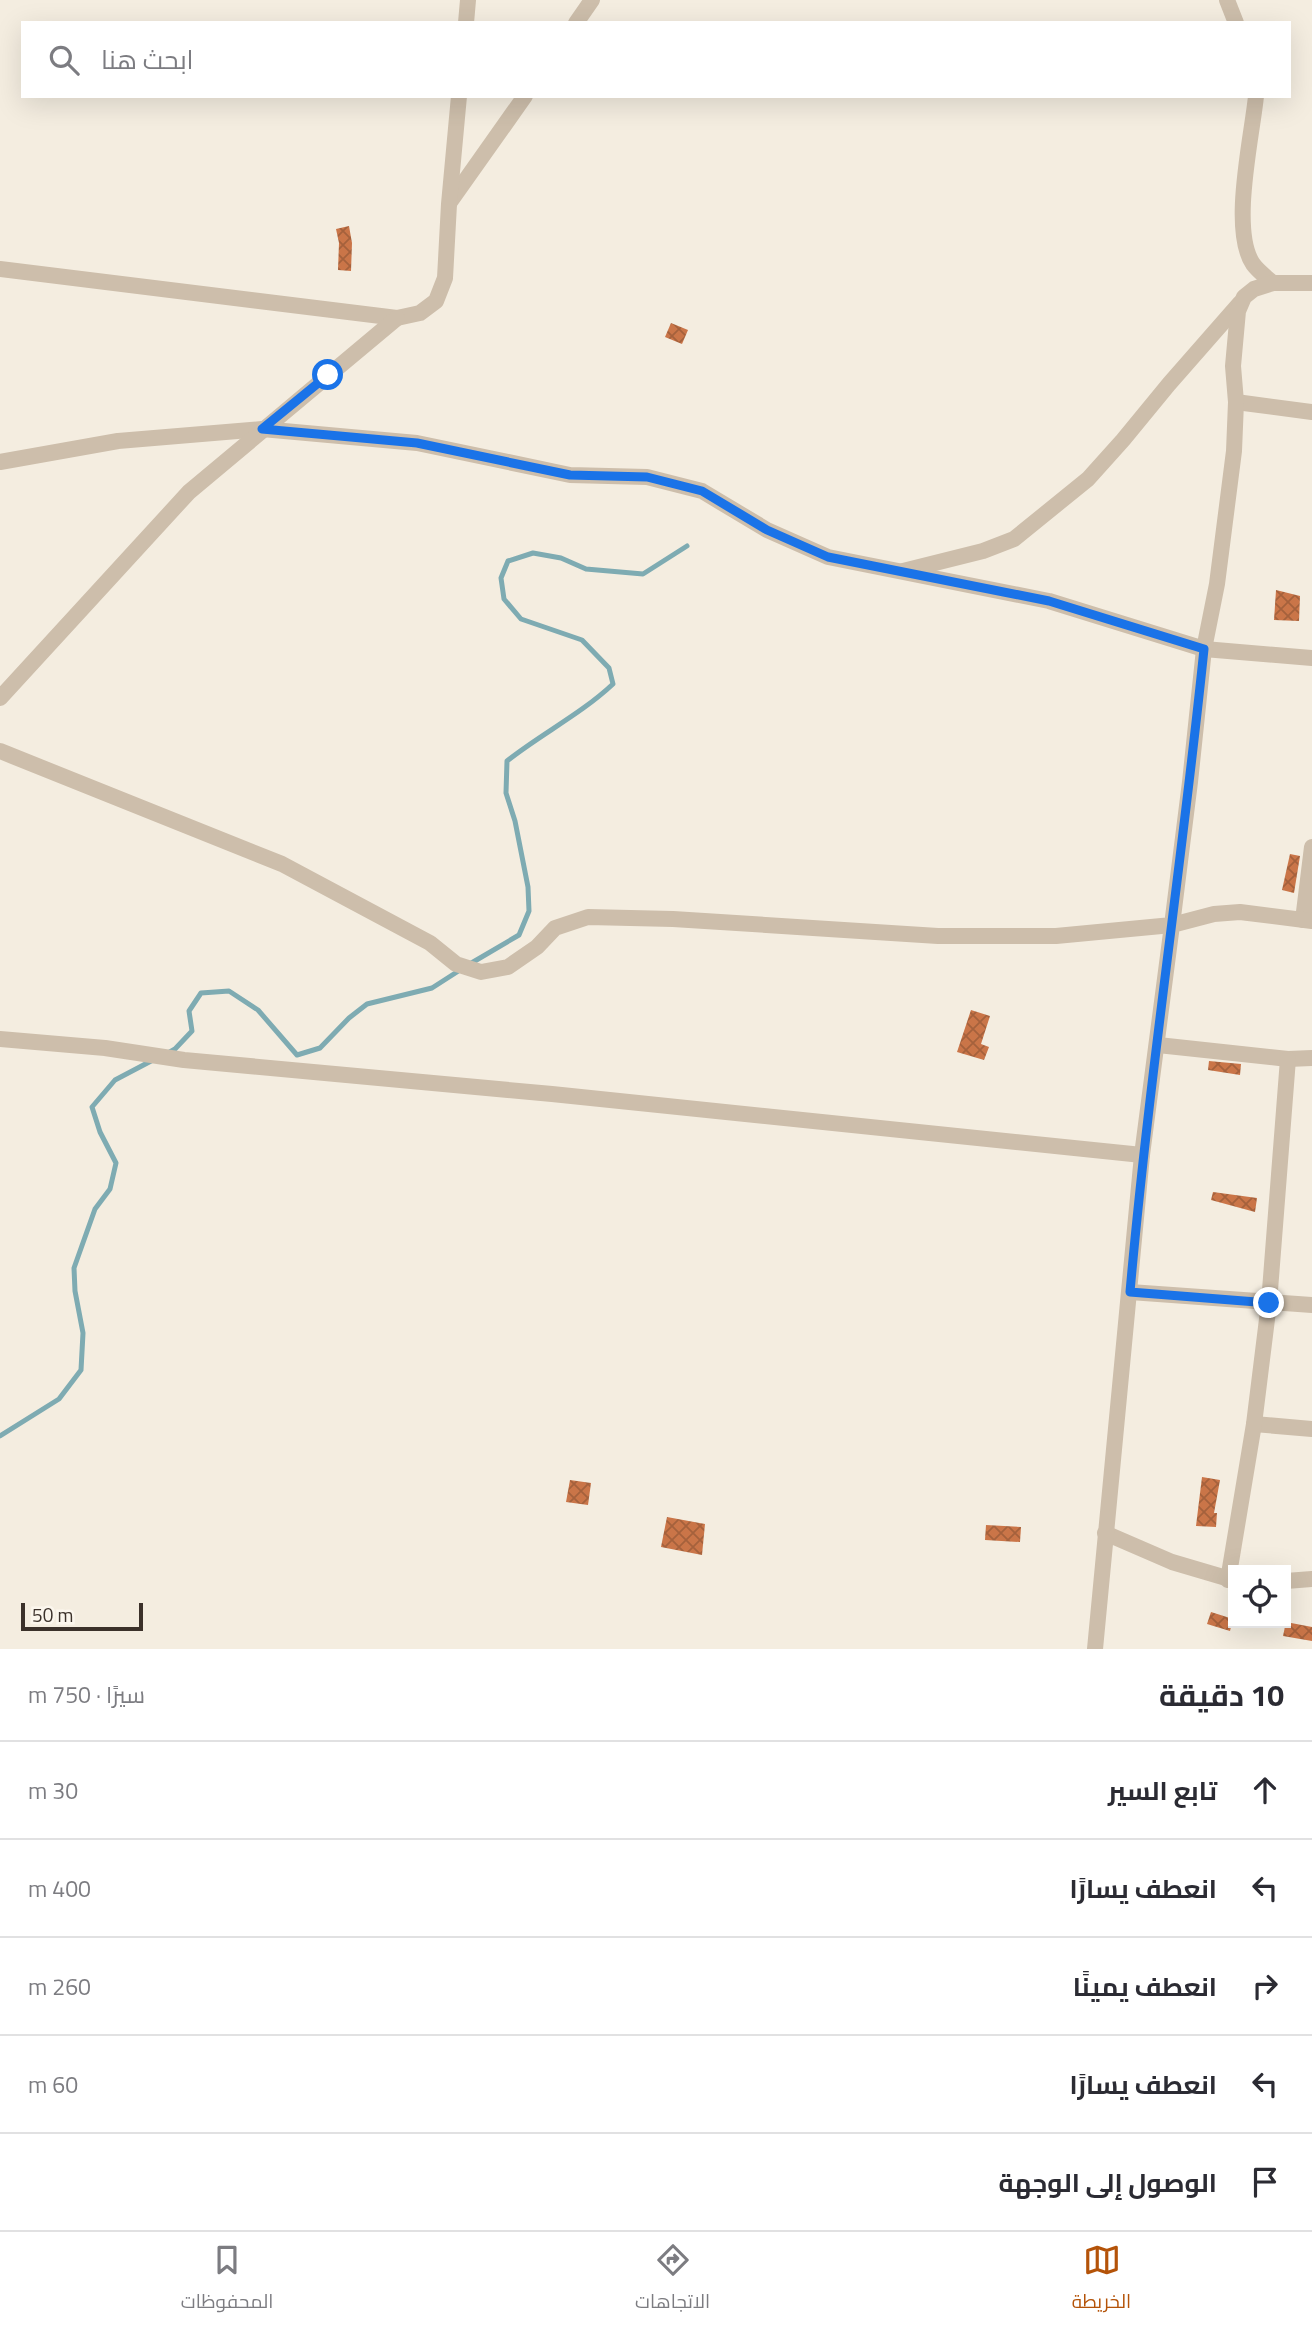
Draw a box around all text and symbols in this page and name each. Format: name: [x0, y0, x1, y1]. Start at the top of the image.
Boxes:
search box: [21, 21, 1291, 98]
text: ابحث هنا: [101, 40, 194, 79]
icon: search: [45, 41, 83, 79]
route start: [312, 359, 343, 390]
route end: [1253, 1287, 1284, 1318]
map controls: [1228, 1565, 1291, 1628]
button: locate: [1228, 1565, 1291, 1628]
scale bar: [21, 1600, 144, 1632]
text: 50 m: [32, 1600, 73, 1629]
text: 10 دقيقة: [1159, 1672, 1284, 1718]
text: سيرًا · 750 m: [28, 1677, 145, 1712]
text: تابع السير: [1108, 1771, 1217, 1810]
icon: ahead: [1246, 1771, 1284, 1809]
text: 30 m: [28, 1773, 78, 1808]
text: انعطف يسارًا: [1069, 1869, 1217, 1908]
icon: left: [1246, 1869, 1284, 1907]
text: 400 m: [28, 1871, 91, 1906]
text: انعطف يمينًا: [1073, 1967, 1217, 2006]
icon: right: [1246, 1967, 1284, 2005]
text: 260 m: [28, 1969, 91, 2004]
text: انعطف يسارًا: [1069, 2065, 1217, 2104]
icon: left: [1246, 2065, 1284, 2103]
text: 60 m: [28, 2067, 78, 2102]
text: الوصول إلى الوجهة: [998, 2163, 1217, 2202]
icon: arrive: [1246, 2163, 1284, 2201]
tab: المحفوظات: [181, 2241, 273, 2319]
tab: الاتجاهات: [635, 2241, 710, 2319]
tab: الخريطة: [1072, 2241, 1131, 2319]

